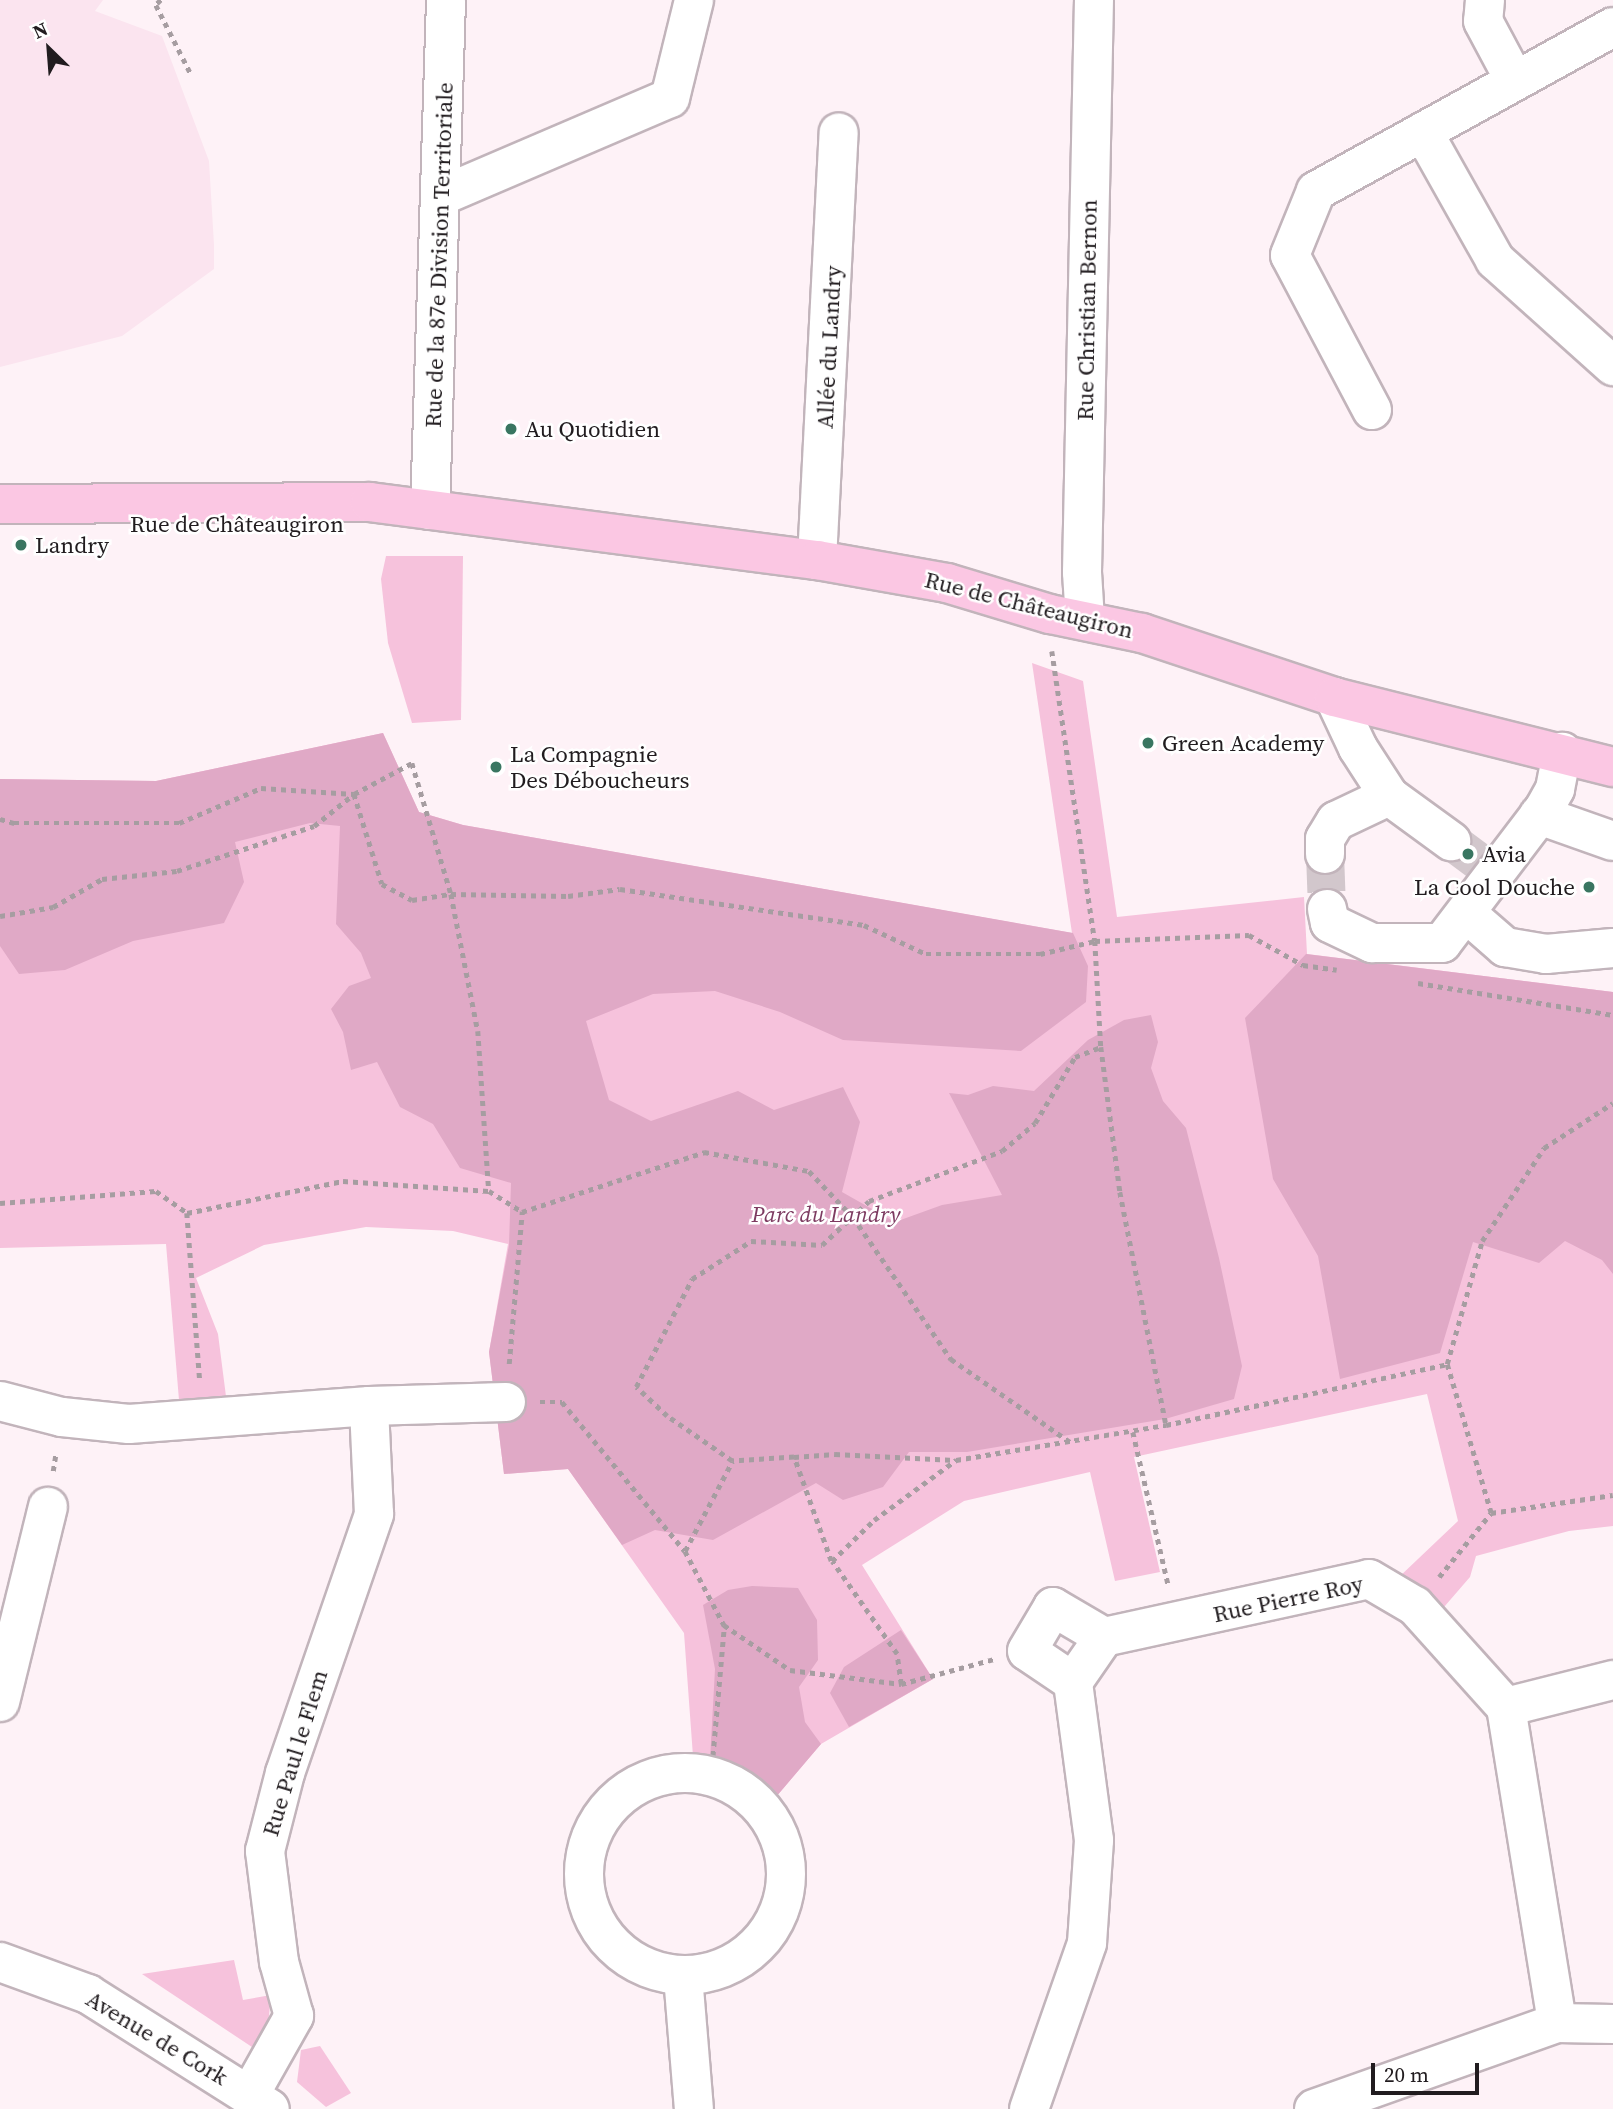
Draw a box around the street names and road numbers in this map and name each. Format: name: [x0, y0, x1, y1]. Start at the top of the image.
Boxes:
street label: Rue de la 87e Division Territoriale: [419, 81, 459, 429]
street label: Rue Christian Bernon: [1071, 199, 1103, 421]
street label: Allée du Landry: [811, 265, 847, 429]
street label: Rue de Châteaugiron: [130, 510, 344, 538]
street label: Rue de Châteaugiron: [922, 566, 1136, 644]
street label: Rue Pierre Roy: [1211, 1570, 1365, 1628]
street label: Rue Paul le Flem: [257, 1667, 333, 1839]
street label: Avenue de Cork: [81, 1985, 233, 2091]

